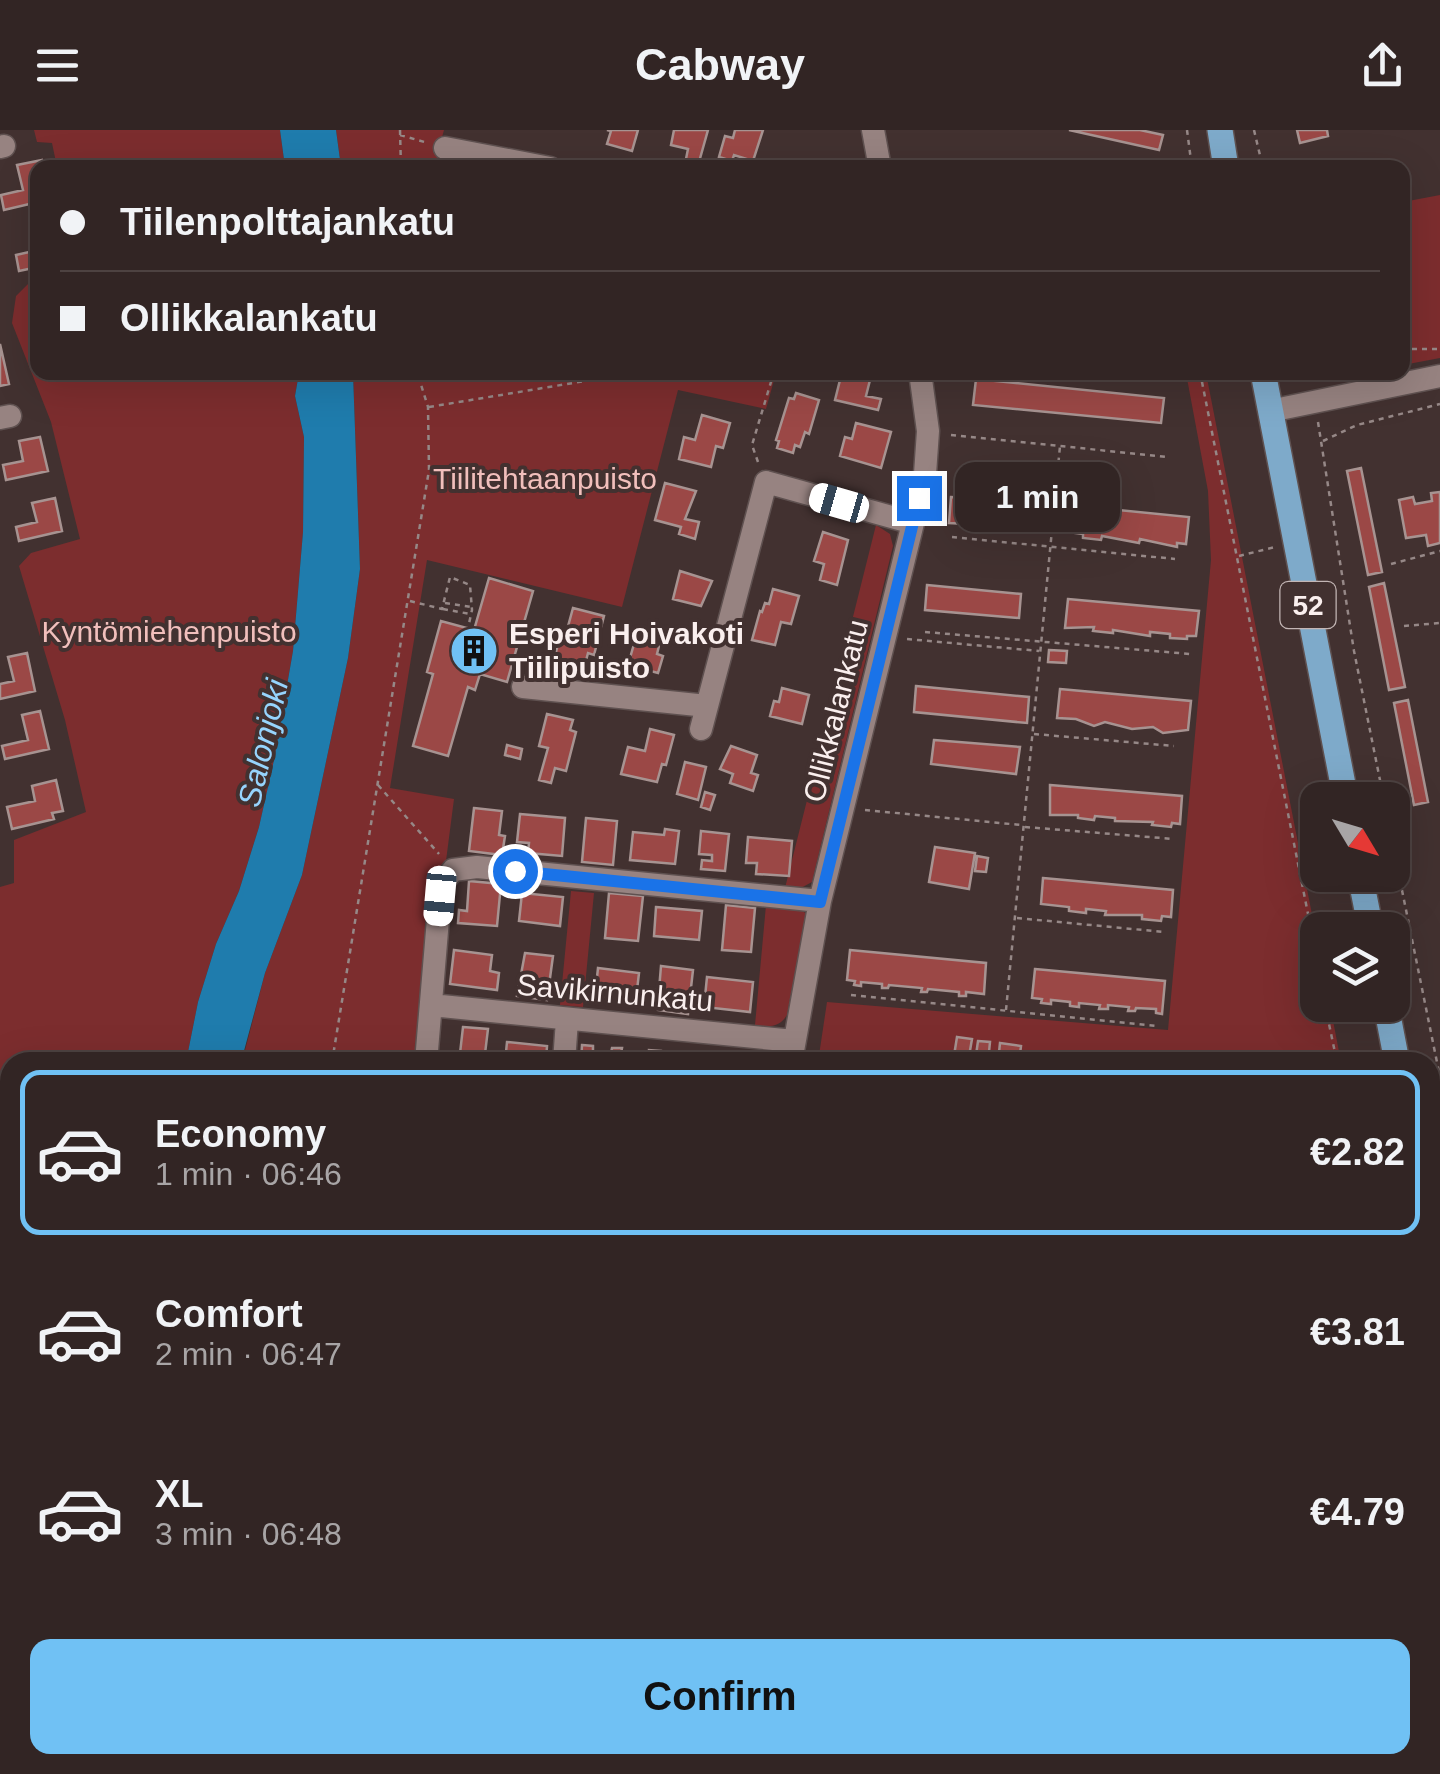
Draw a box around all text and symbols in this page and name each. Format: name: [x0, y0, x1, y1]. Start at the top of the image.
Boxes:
icon: menu: [30, 38, 85, 93]
icon: share: [1355, 38, 1410, 93]
text: Cabway: [635, 39, 805, 90]
text: Tiilenpolttajankatu: [120, 201, 455, 243]
text: Ollikkalankatu: [120, 297, 378, 339]
park label: Tiilitehtaanpuisto: [433, 462, 657, 495]
callout: 1 min: [954, 463, 1119, 533]
route end: [897, 476, 942, 521]
text: 1 min: [996, 479, 1079, 515]
car: [806, 480, 872, 526]
road number: 52: [1280, 582, 1336, 628]
park label: Kyntömiehenpuisto: [41, 615, 297, 648]
street label: Ollikkalankatu: [797, 616, 874, 805]
place label: Esperi Hoivakoti Tiilipuisto: [509, 617, 744, 684]
building icon: Esperi Hoivakoti Tiilipuisto: [448, 625, 500, 677]
water label: Salonjoki: [231, 675, 295, 810]
north arrow: [1300, 782, 1410, 892]
map controls: [1300, 782, 1410, 1022]
route start: [493, 849, 538, 894]
car: [422, 865, 458, 927]
button: layers: [1300, 912, 1410, 1022]
street label: Savikirnunkatu: [516, 967, 714, 1018]
icon: car: [35, 1108, 125, 1198]
text: Economy: [155, 1113, 326, 1155]
text: €2.82: [1310, 1131, 1405, 1173]
text: 1 min · 06:46: [155, 1156, 342, 1192]
icon: car: [35, 1288, 125, 1378]
text: Comfort: [155, 1293, 303, 1335]
text: €3.81: [1310, 1311, 1405, 1353]
text: 2 min · 06:47: [155, 1336, 342, 1372]
icon: car: [35, 1468, 125, 1558]
text: XL: [155, 1473, 204, 1515]
text: €4.79: [1310, 1491, 1405, 1533]
text: 3 min · 06:48: [155, 1516, 342, 1552]
button: Confirm: [30, 1639, 1410, 1754]

